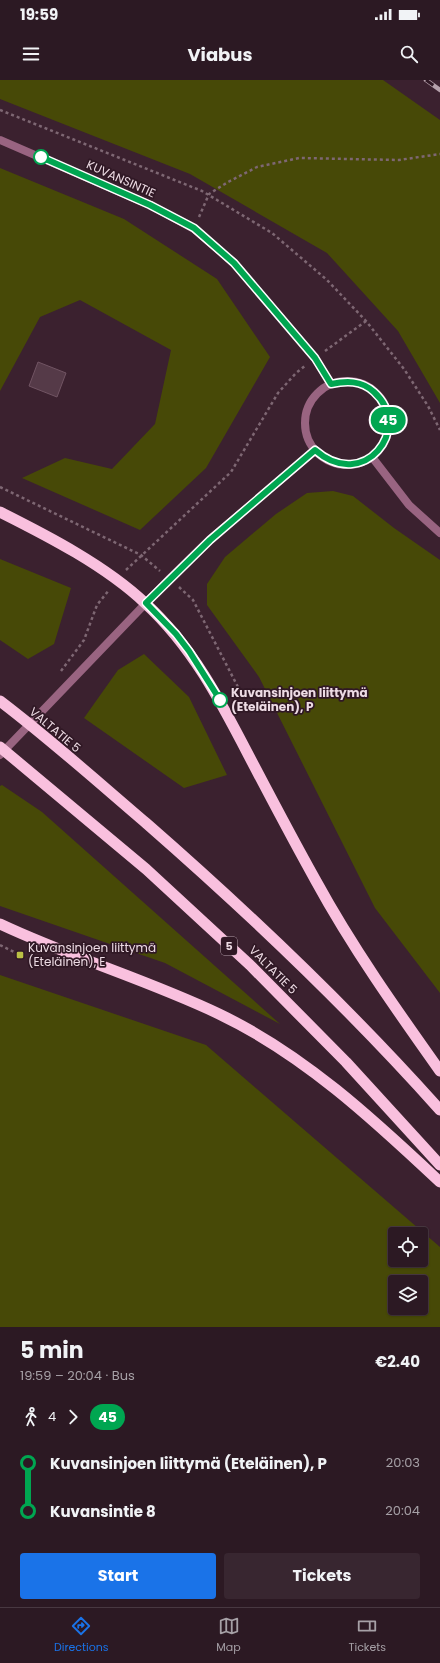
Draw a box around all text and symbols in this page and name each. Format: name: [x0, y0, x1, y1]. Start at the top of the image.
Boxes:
text: 19:59: [20, 4, 58, 25]
text: Viabus: [187, 42, 253, 67]
icon: menu: [20, 43, 42, 65]
icon: search: [398, 43, 420, 65]
unlabelled marker: [33, 149, 49, 165]
street label: KUVANSINTIE: [84, 156, 158, 201]
line badge: 45: [370, 407, 406, 433]
text: 45: [379, 410, 397, 430]
place label: Kuvansinjoen liittymä (Eteläinen), P: [231, 684, 368, 715]
marker: Kuvansinjoen liittymä (Eteläinen), P: [212, 692, 228, 708]
street label: VALTATIE 5: [26, 703, 85, 756]
road number: 5: [221, 937, 237, 955]
place label: Kuvansinjoen liittymä (Eteläinen), E: [28, 939, 156, 970]
street label: VALTATIE 5: [245, 942, 301, 998]
marker: Kuvansinjoen liittymä (Eteläinen), E: [15, 950, 25, 960]
map controls: [388, 1227, 428, 1315]
button: locate: [388, 1227, 428, 1267]
button: layers: [388, 1275, 428, 1315]
text: 5 min: [20, 1335, 84, 1366]
text: €2.40: [375, 1351, 420, 1372]
text: 19:59 – 20:04 · Bus: [20, 1366, 135, 1385]
icon: walk: [20, 1406, 42, 1428]
icon: forward: [62, 1406, 84, 1428]
text: 4: [48, 1407, 56, 1426]
text: 45: [98, 1407, 117, 1427]
text: Kuvansinjoen liittymä (Eteläinen), P: [50, 1453, 327, 1474]
text: 20:03: [386, 1453, 420, 1472]
text: Kuvansintie 8: [50, 1501, 156, 1522]
text: 20:04: [385, 1501, 420, 1520]
button: Start: [20, 1553, 216, 1599]
button: Tickets: [224, 1553, 420, 1599]
tab: Directions: [54, 1615, 109, 1656]
tab: Map: [216, 1615, 241, 1656]
tab: Tickets: [349, 1615, 386, 1656]

